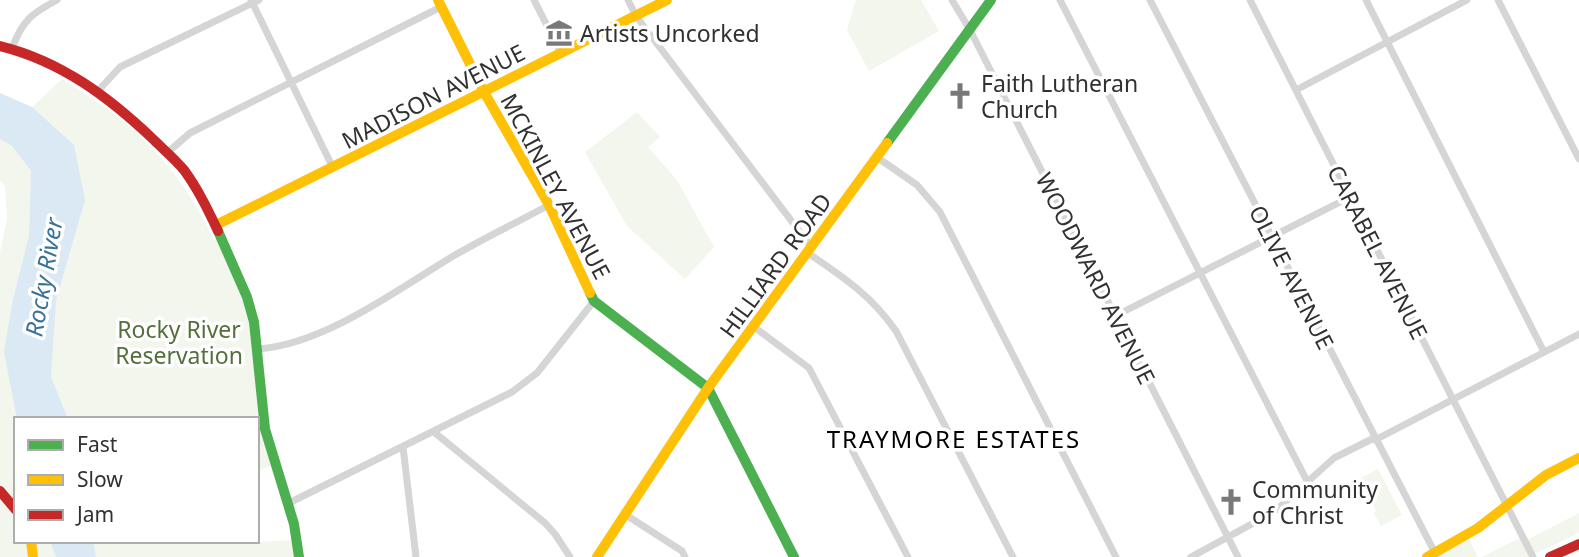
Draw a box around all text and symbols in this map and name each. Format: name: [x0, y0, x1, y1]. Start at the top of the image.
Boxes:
place label: Artists Uncorked: [580, 17, 760, 49]
museum icon: Artists Uncorked: [544, 18, 574, 48]
street label: MADISON AVENUE: [336, 36, 530, 156]
place label: Faith Lutheran Church: [981, 67, 1138, 125]
church icon: Faith Lutheran Church: [945, 81, 975, 111]
street label: MCKINLEY AVENUE: [493, 87, 619, 285]
street label: CARABEL AVENUE: [1320, 159, 1436, 345]
street label: WOODWARD AVENUE: [1029, 167, 1163, 389]
street label: HILLIARD ROAD: [712, 186, 838, 344]
street label: OLIVE AVENUE: [1242, 199, 1342, 355]
water label: Rocky River: [16, 214, 70, 339]
park label: Rocky River Reservation: [115, 313, 243, 371]
legend: [14, 417, 259, 543]
district label: TRAYMORE ESTATES: [827, 422, 1081, 455]
text: Fast: [77, 430, 118, 458]
text: Slow: [77, 465, 123, 493]
place label: Community of Christ: [1252, 473, 1378, 531]
church icon: Community of Christ: [1216, 487, 1246, 517]
text: Jam: [75, 500, 114, 528]

